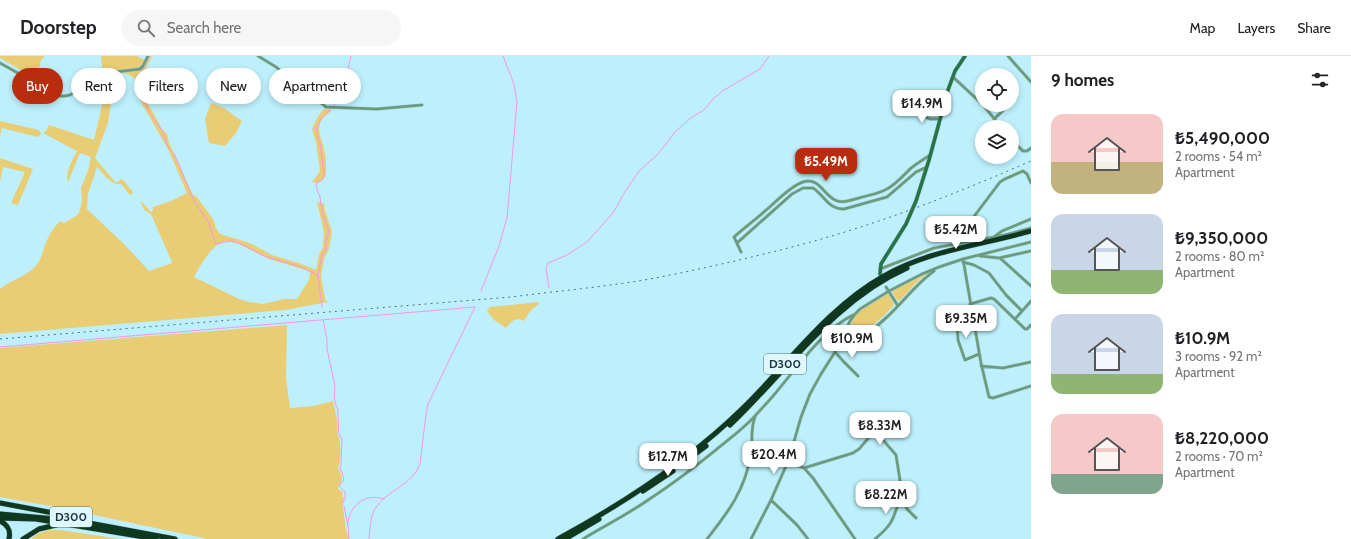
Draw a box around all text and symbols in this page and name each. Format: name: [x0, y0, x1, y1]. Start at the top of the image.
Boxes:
search box: [121, 10, 401, 46]
text: Doorstep: [20, 16, 97, 39]
icon: search: [135, 17, 157, 39]
text: Search here: [167, 19, 241, 37]
text: Map: [1190, 19, 1215, 37]
text: Layers: [1237, 19, 1275, 37]
text: Share: [1297, 19, 1331, 37]
chip: Buy: [12, 68, 63, 104]
chip: Rent: [71, 68, 126, 104]
chip: Filters: [134, 68, 198, 104]
chip: New: [206, 68, 261, 104]
chip: Apartment: [269, 68, 361, 104]
map controls: [975, 68, 1019, 164]
button: locate: [975, 68, 1019, 112]
icon: filters: [1309, 69, 1331, 91]
text: 9 homes: [1051, 70, 1114, 90]
pin: ₺14.9M: [889, 90, 955, 124]
text: ₺14.9M: [901, 95, 943, 111]
button: layers: [975, 120, 1019, 164]
text: ₺5,490,000: [1175, 128, 1270, 148]
icon: home: [1083, 130, 1131, 178]
pin: ₺5.49M: [793, 148, 859, 182]
text: 2 rooms · 54 m²: [1175, 148, 1262, 164]
text: ₺5.49M: [804, 153, 848, 169]
text: Apartment: [1175, 164, 1235, 180]
pin: ₺5.42M: [923, 216, 989, 250]
text: ₺5.42M: [934, 221, 978, 237]
text: ₺9,350,000: [1175, 228, 1268, 248]
icon: home: [1083, 230, 1131, 278]
text: 2 rooms · 80 m²: [1175, 248, 1264, 264]
text: Apartment: [1175, 264, 1235, 280]
pin: ₺9.35M: [933, 305, 999, 339]
text: ₺9.35M: [945, 310, 987, 326]
pin: ₺10.9M: [819, 325, 885, 359]
text: ₺10.9M: [1175, 328, 1230, 348]
text: ₺10.9M: [831, 330, 873, 346]
icon: home: [1083, 330, 1131, 378]
text: 3 rooms · 92 m²: [1175, 348, 1262, 364]
road number: D300: [764, 354, 806, 374]
text: Apartment: [1175, 364, 1235, 380]
pin: ₺8.33M: [847, 412, 913, 446]
text: ₺8.33M: [858, 417, 902, 433]
text: ₺8,220,000: [1175, 428, 1269, 448]
icon: home: [1083, 430, 1131, 478]
pin: ₺20.4M: [741, 441, 807, 475]
pin: ₺12.7M: [635, 443, 701, 477]
text: ₺20.4M: [751, 446, 797, 462]
text: ₺12.7M: [648, 448, 688, 464]
text: 2 rooms · 70 m²: [1175, 448, 1263, 464]
text: Apartment: [1175, 464, 1235, 480]
pin: ₺8.22M: [853, 481, 919, 515]
text: ₺8.22M: [864, 486, 908, 502]
road number: D300: [50, 507, 92, 527]

